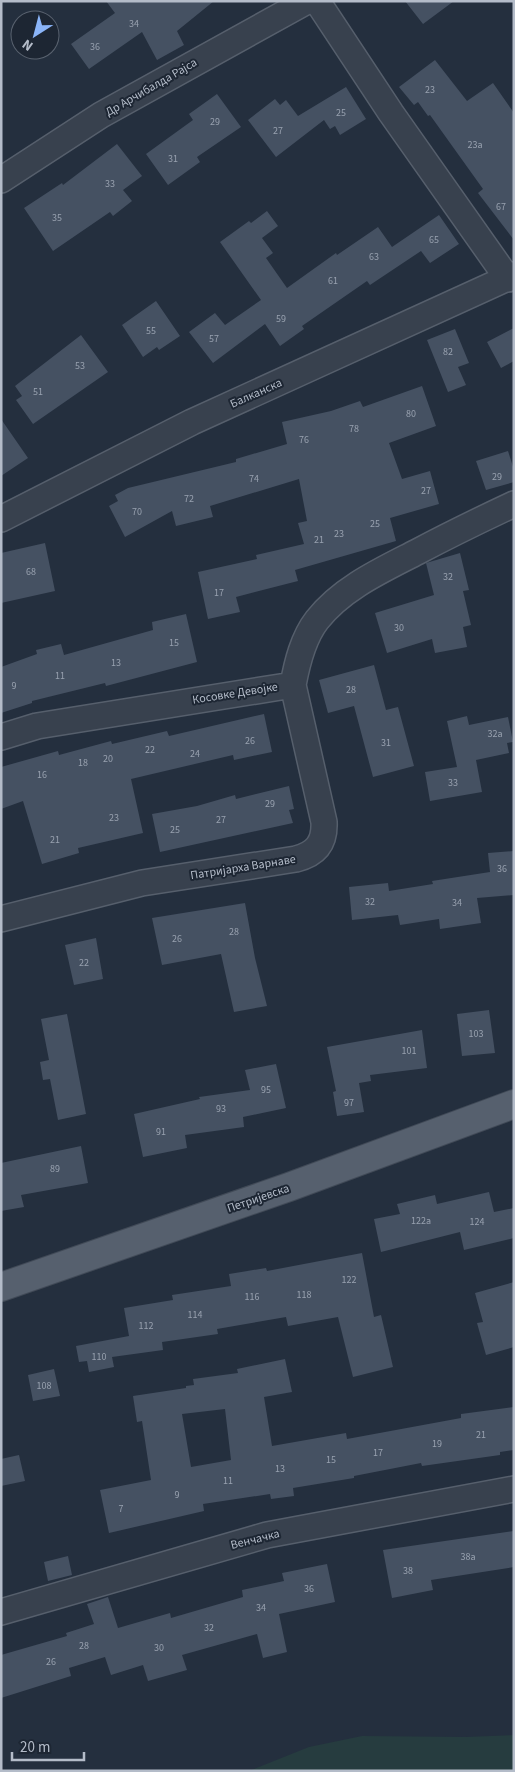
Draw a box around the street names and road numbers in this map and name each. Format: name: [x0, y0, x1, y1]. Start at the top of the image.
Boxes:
street label: Др Арчибалда Рајса: [102, 54, 200, 121]
street label: Балканска: [227, 374, 285, 412]
street label: Косовке Девојке: [191, 678, 279, 709]
street label: Патријарха Варнаве: [189, 851, 297, 884]
street label: Петријевска: [225, 1180, 292, 1217]
street label: Венчачка: [229, 1525, 281, 1554]

